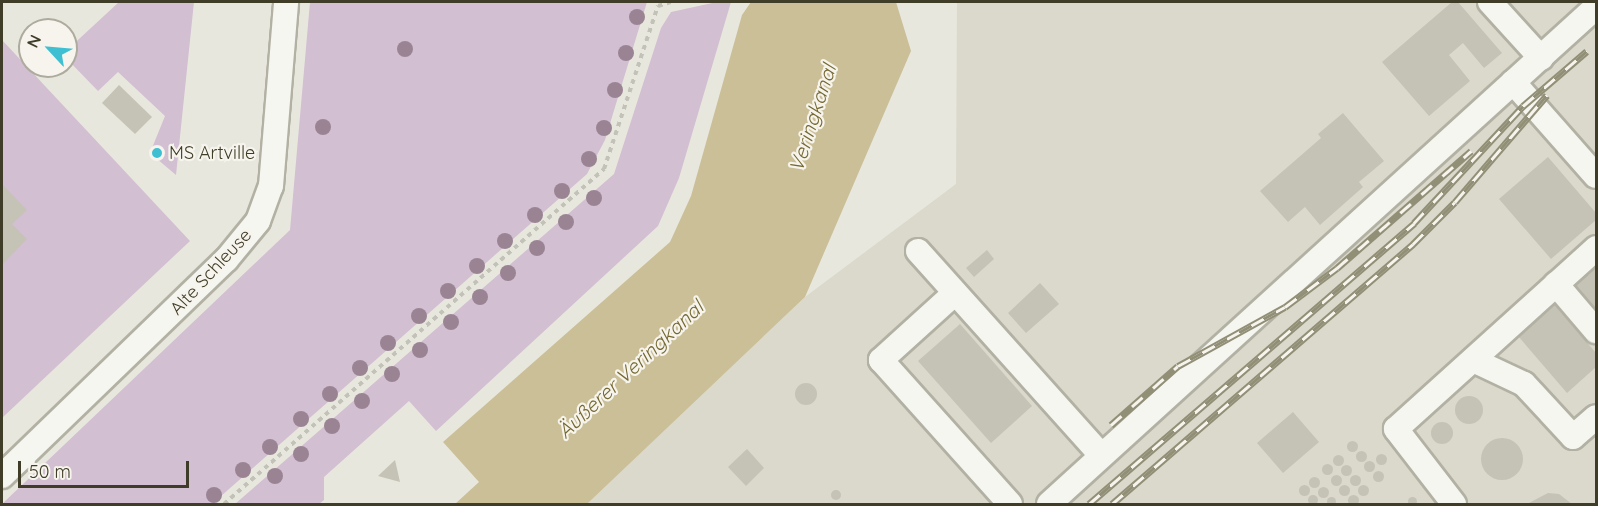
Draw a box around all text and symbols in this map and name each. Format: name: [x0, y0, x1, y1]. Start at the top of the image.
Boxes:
north arrow: [18, 18, 78, 78]
text: N: [22, 31, 45, 51]
water label: Veringkanal: [783, 61, 841, 175]
place label: MS Artville: [169, 142, 255, 164]
marker: MS Artville: [150, 146, 164, 160]
street label: Alte Schleuse: [166, 225, 256, 319]
water label: Äußerer Veringkanal: [552, 295, 708, 443]
scale bar: [21, 449, 192, 487]
text: 50 m: [29, 460, 71, 483]

